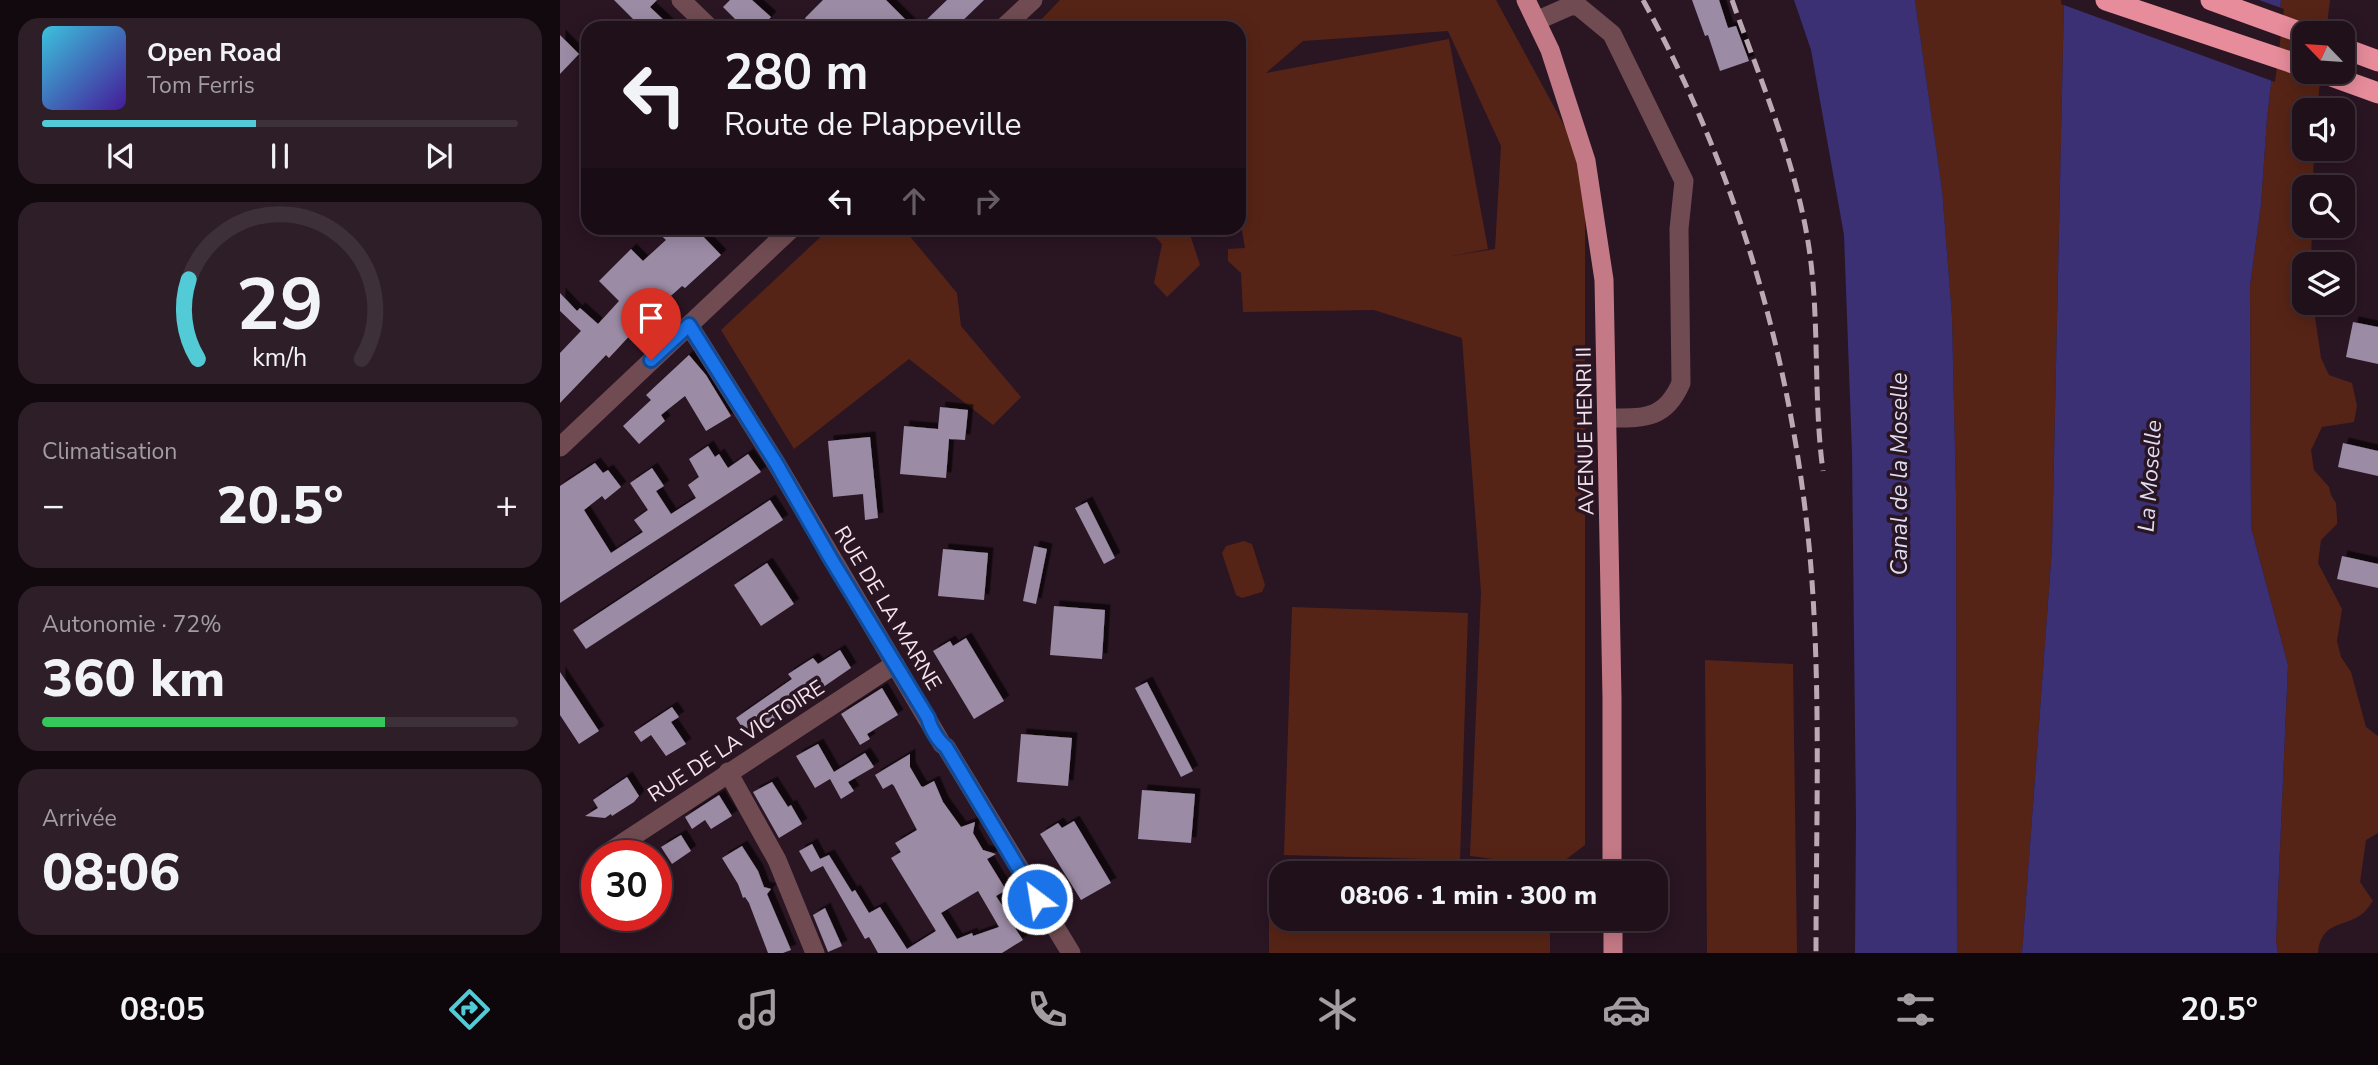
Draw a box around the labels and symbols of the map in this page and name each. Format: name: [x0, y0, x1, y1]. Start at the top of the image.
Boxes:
north arrow: [2292, 21, 2356, 84]
pin: [621, 288, 681, 360]
street label: AVENUE HENRI II: [1570, 346, 1600, 516]
water label: Canal de la Moselle: [1884, 372, 1915, 576]
water label: La Moselle: [2131, 419, 2169, 533]
street label: RUE DE LA MARNE: [828, 521, 948, 695]
street label: RUE DE LA VICTOIRE: [642, 673, 830, 809]
speed limit sign: 30: [581, 840, 672, 931]
position arrow: [1000, 862, 1074, 936]

